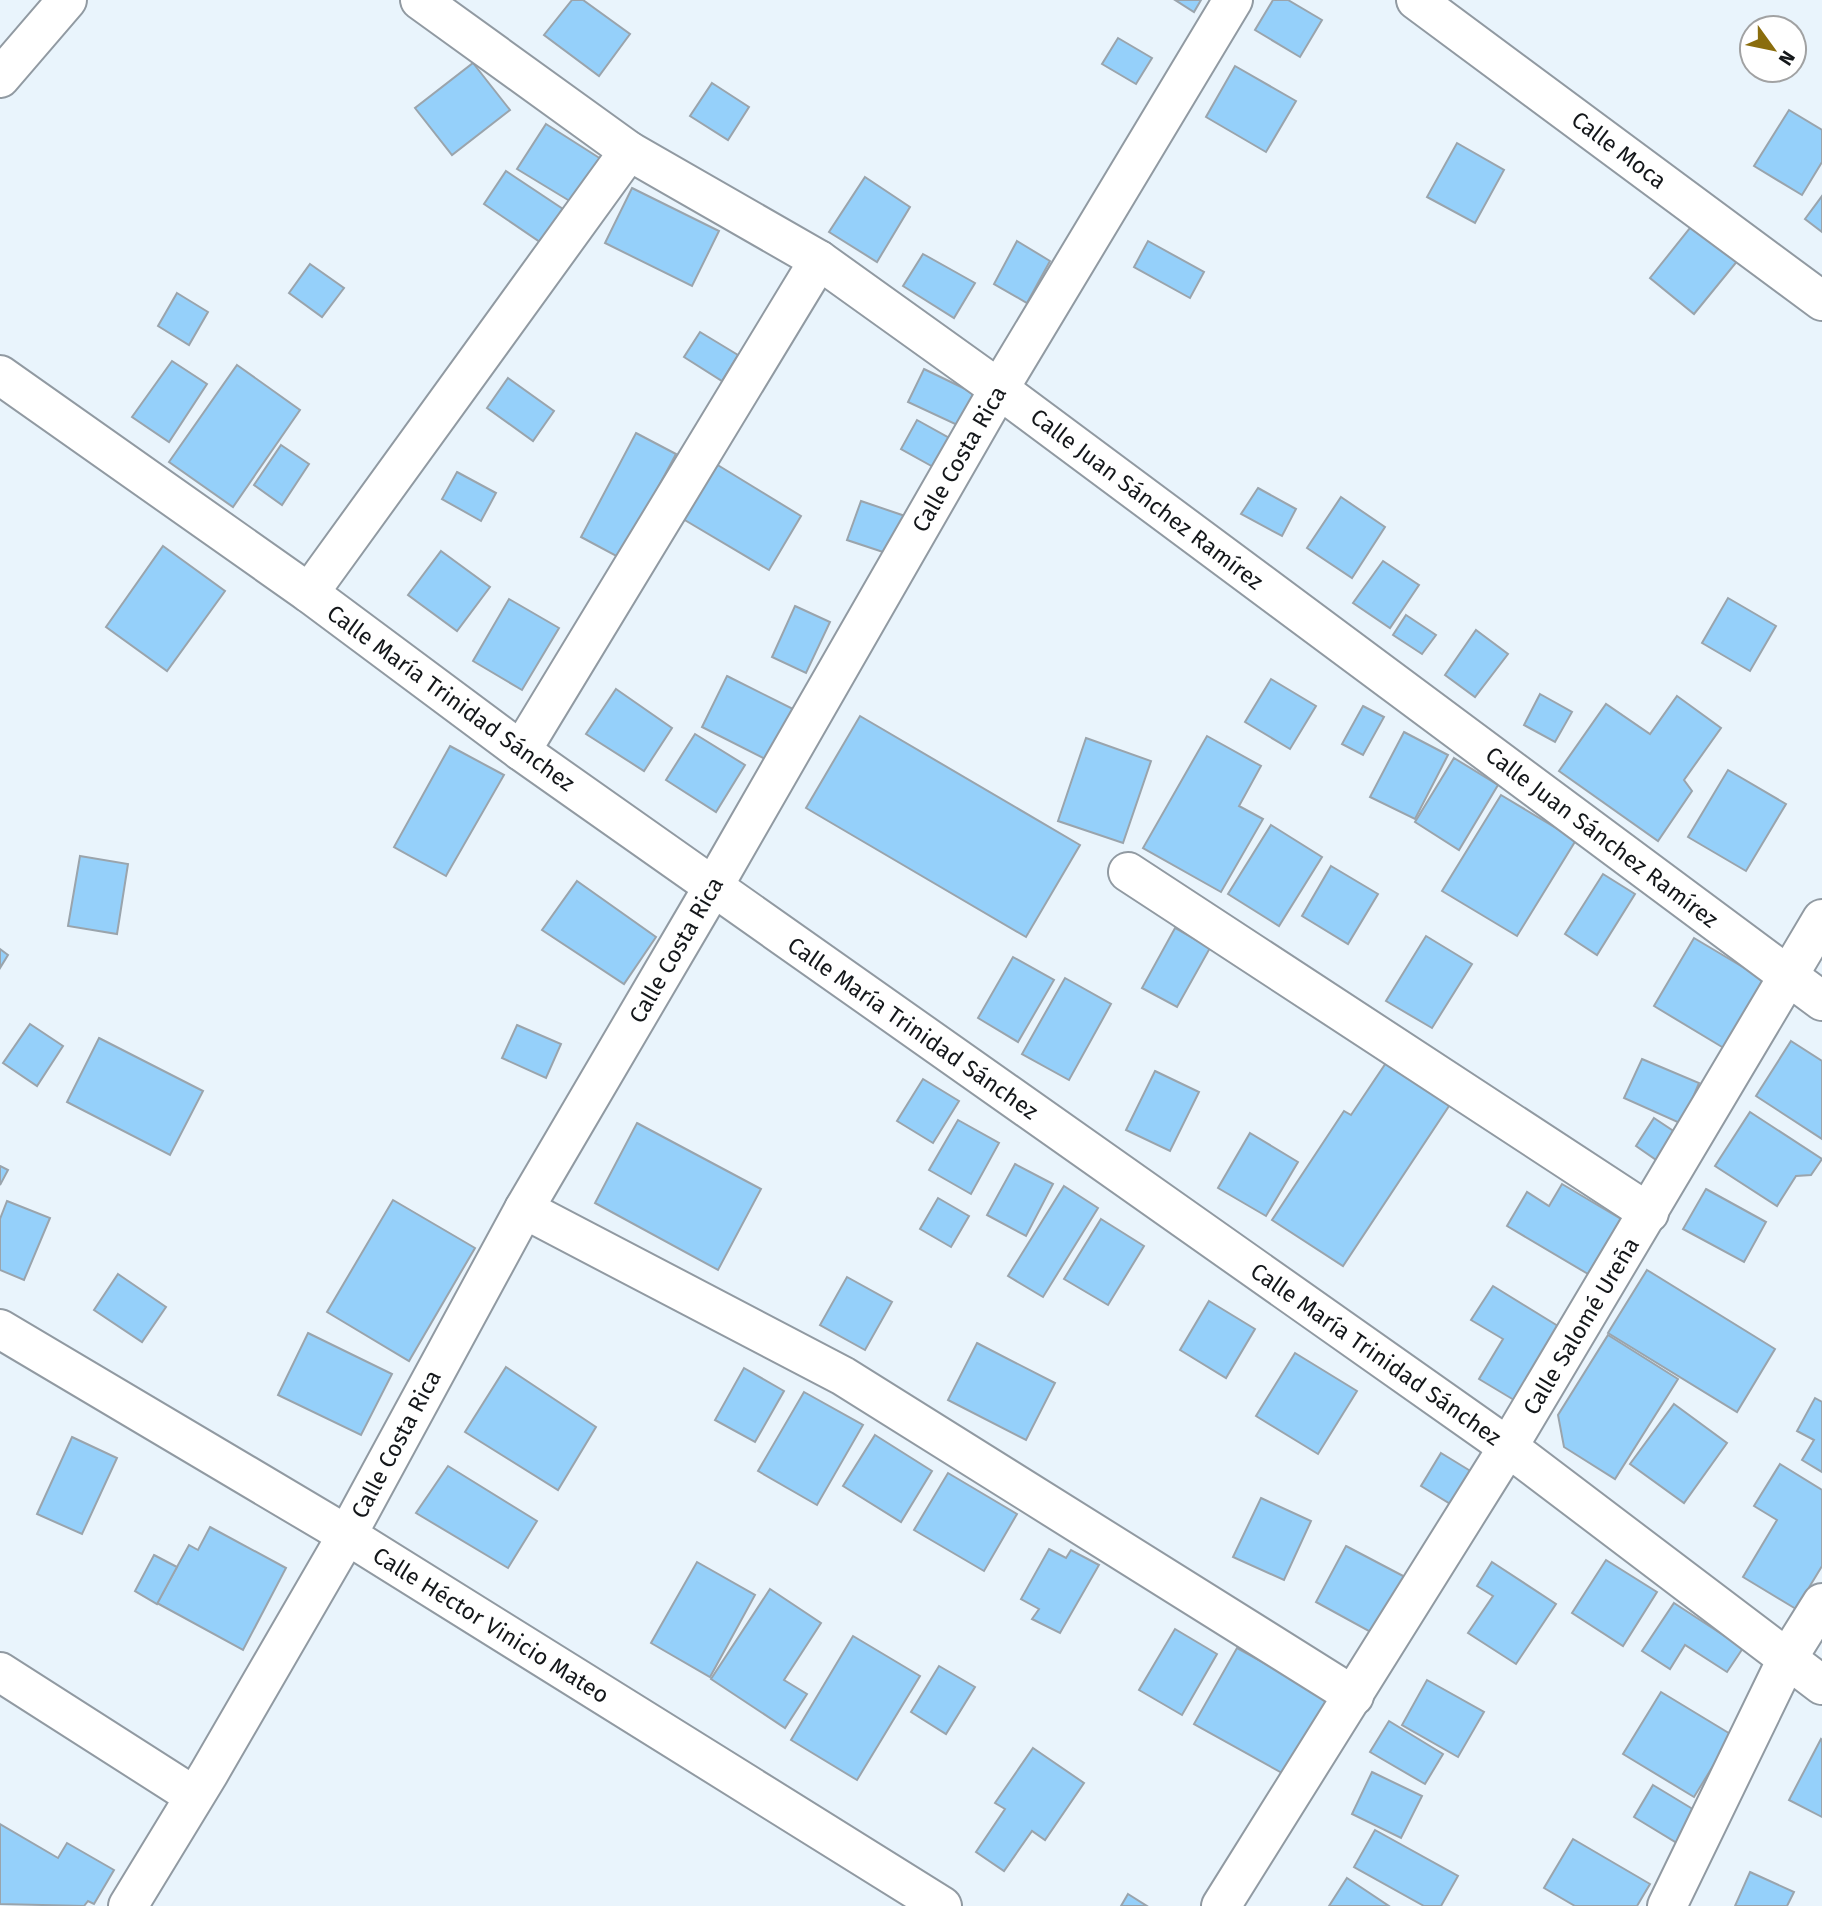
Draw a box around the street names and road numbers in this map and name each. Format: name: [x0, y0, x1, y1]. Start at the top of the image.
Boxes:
street label: Calle Moca: [1566, 105, 1672, 195]
street label: Calle Costa Rica: [906, 381, 1012, 537]
street label: Calle Juan Sánchez Ramírez: [1025, 402, 1269, 596]
street label: Calle María Trinidad Sánchez: [322, 599, 580, 797]
street label: Calle Juan Sánchez Ramírez: [1480, 740, 1724, 934]
street label: Calle Costa Rica: [623, 872, 729, 1028]
street label: Calle María Trinidad Sánchez: [782, 931, 1044, 1125]
street label: Calle Salomé Ureña: [1517, 1232, 1645, 1420]
street label: Calle María Trinidad Sánchez: [1245, 1257, 1507, 1451]
street label: Calle Costa Rica: [345, 1365, 447, 1523]
street label: Calle Héctor Vinicio Mateo: [368, 1541, 614, 1709]

